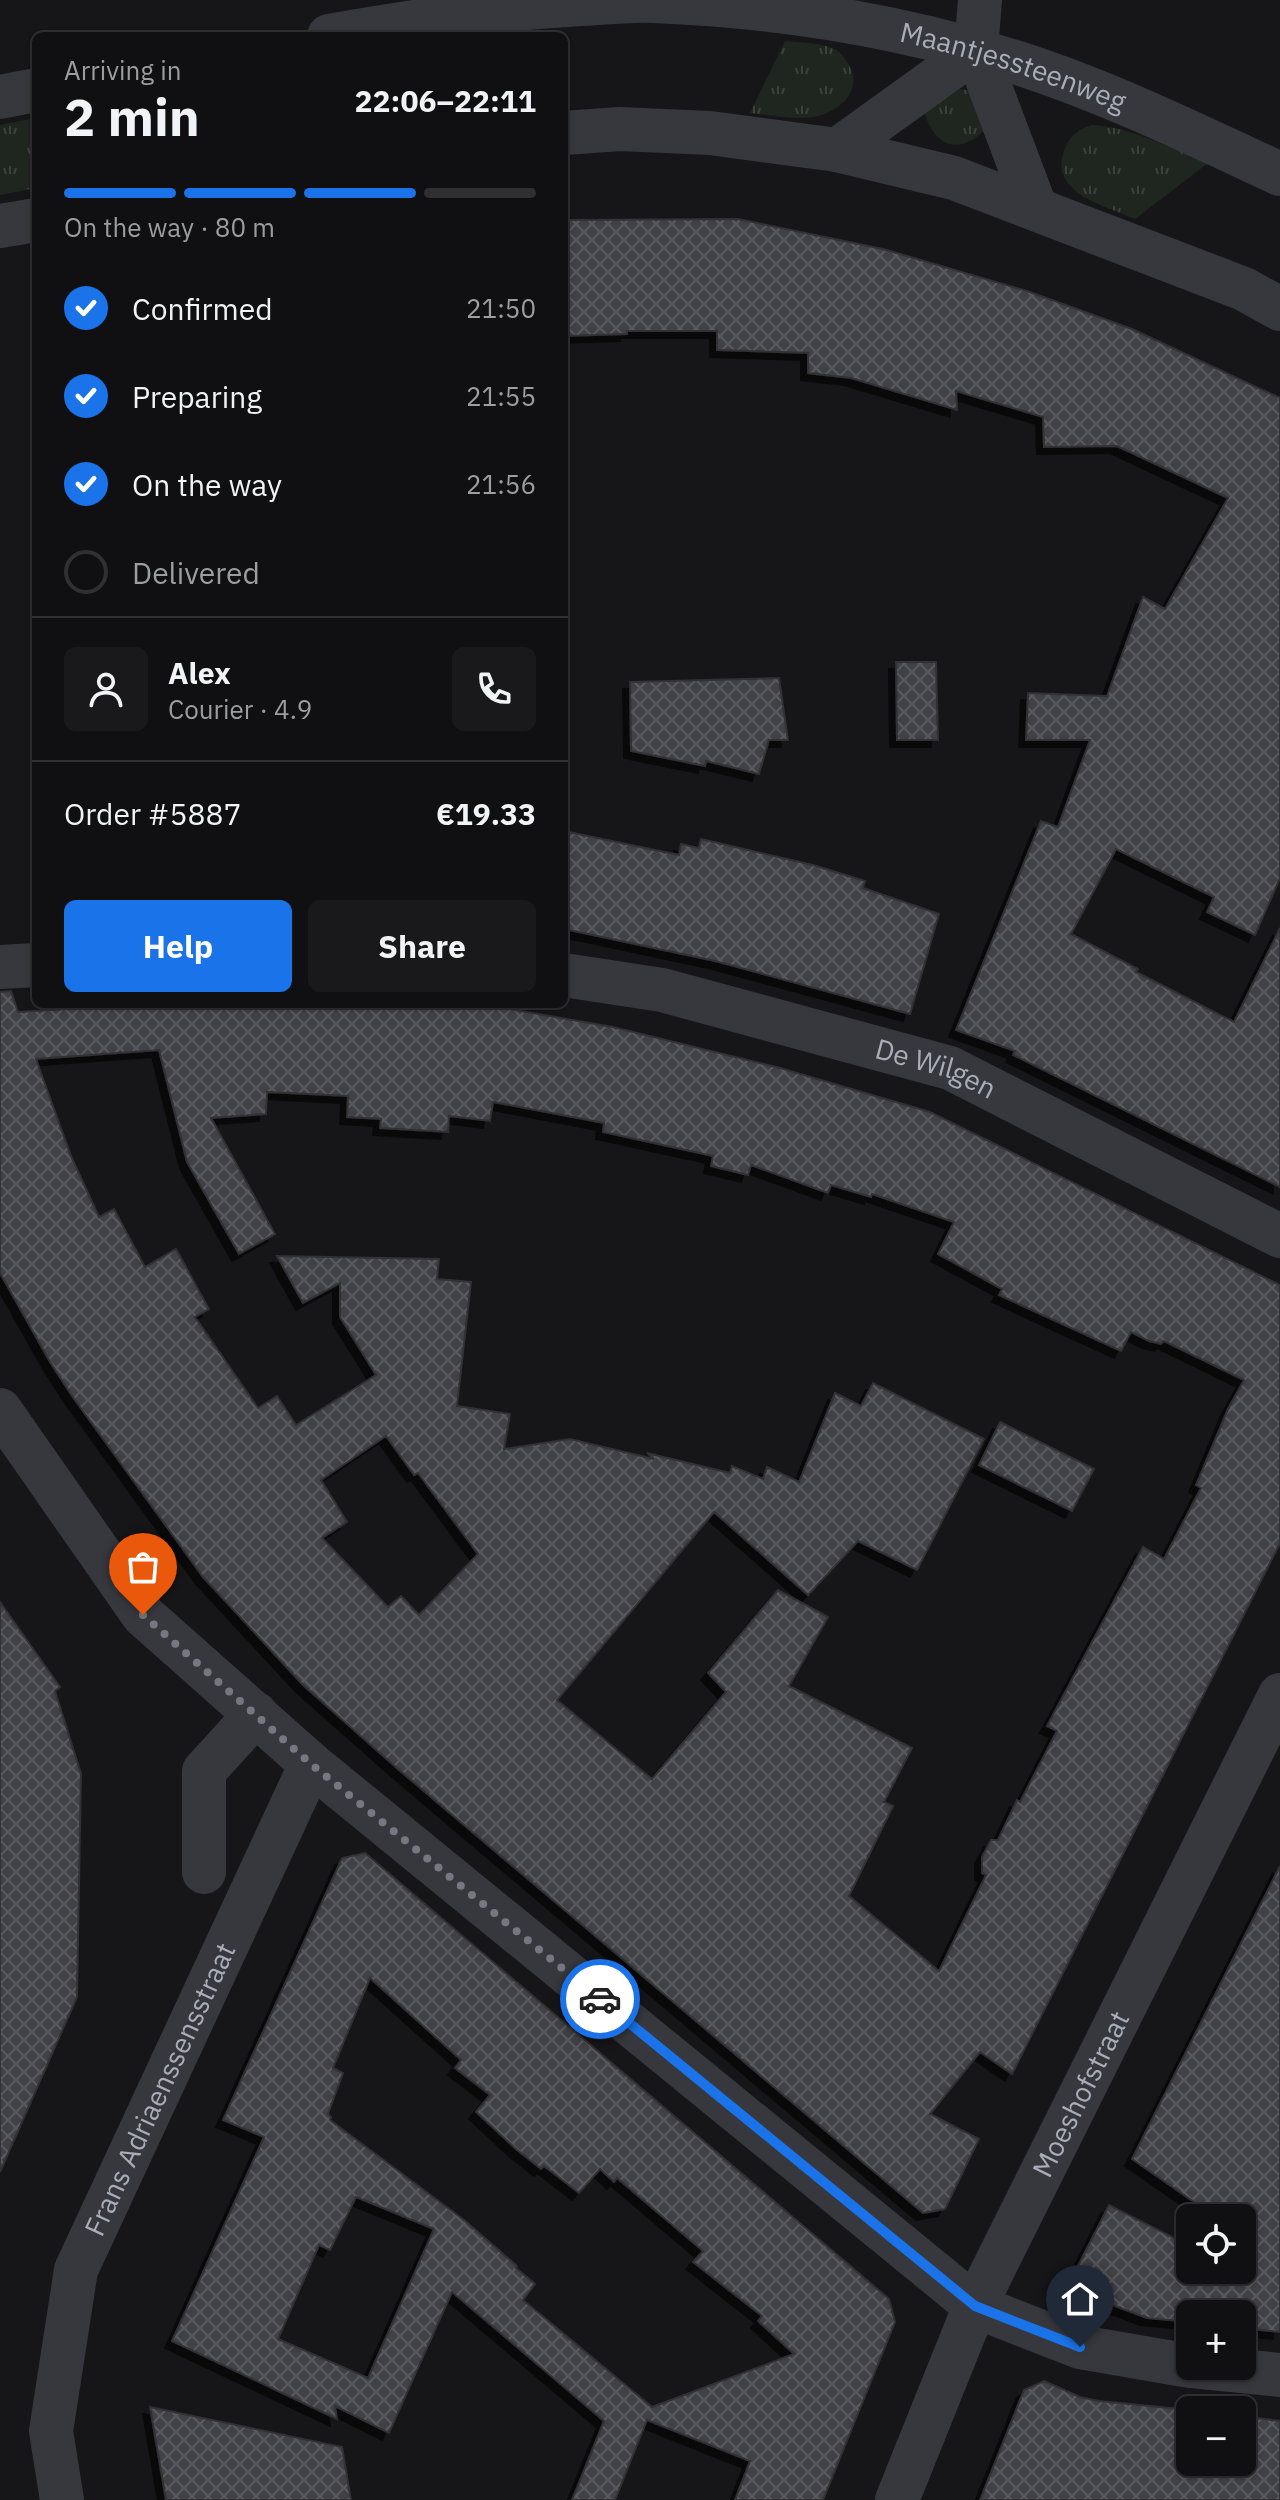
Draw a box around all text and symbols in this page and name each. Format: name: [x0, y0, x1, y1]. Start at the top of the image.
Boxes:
street label: Maantjessteenweg: [897, 13, 1132, 120]
text: Arriving in: [64, 53, 181, 87]
text: 22:06–22:11: [355, 81, 536, 120]
text: 2 min: [64, 83, 200, 150]
text: On the way · 80 m: [64, 210, 275, 244]
icon: check: [64, 286, 108, 330]
text: Confirmed: [132, 289, 273, 328]
text: 21:50: [466, 291, 536, 325]
icon: check: [64, 374, 108, 418]
text: Preparing: [132, 377, 262, 416]
text: 21:55: [466, 379, 536, 413]
icon: check: [64, 462, 108, 506]
text: On the way: [132, 465, 282, 504]
text: 21:56: [466, 467, 536, 501]
text: Delivered: [132, 553, 260, 592]
button: person: [64, 647, 148, 731]
button: phone: [452, 647, 536, 731]
text: Alex: [168, 653, 231, 692]
text: Courier · 4.9: [168, 692, 312, 726]
text: Order #5887: [64, 794, 241, 833]
text: €19.33: [436, 794, 536, 833]
button: Help: [64, 900, 292, 992]
button: Share: [308, 900, 536, 992]
street label: De Wilgen: [871, 1030, 1003, 1107]
pin: [109, 1533, 177, 1615]
icon: bag: [121, 1545, 165, 1589]
street label: Frans Adriaenssensstraat: [75, 1937, 243, 2242]
courier: [560, 1959, 640, 2039]
icon: car: [578, 1977, 622, 2021]
street label: Moeshofstraat: [1023, 2005, 1137, 2183]
map controls: [1176, 2204, 1256, 2476]
button: locate: [1176, 2204, 1256, 2284]
pin: [1046, 2265, 1114, 2347]
icon: home: [1058, 2277, 1102, 2321]
button: +: [1176, 2300, 1256, 2380]
button: −: [1176, 2396, 1256, 2476]

